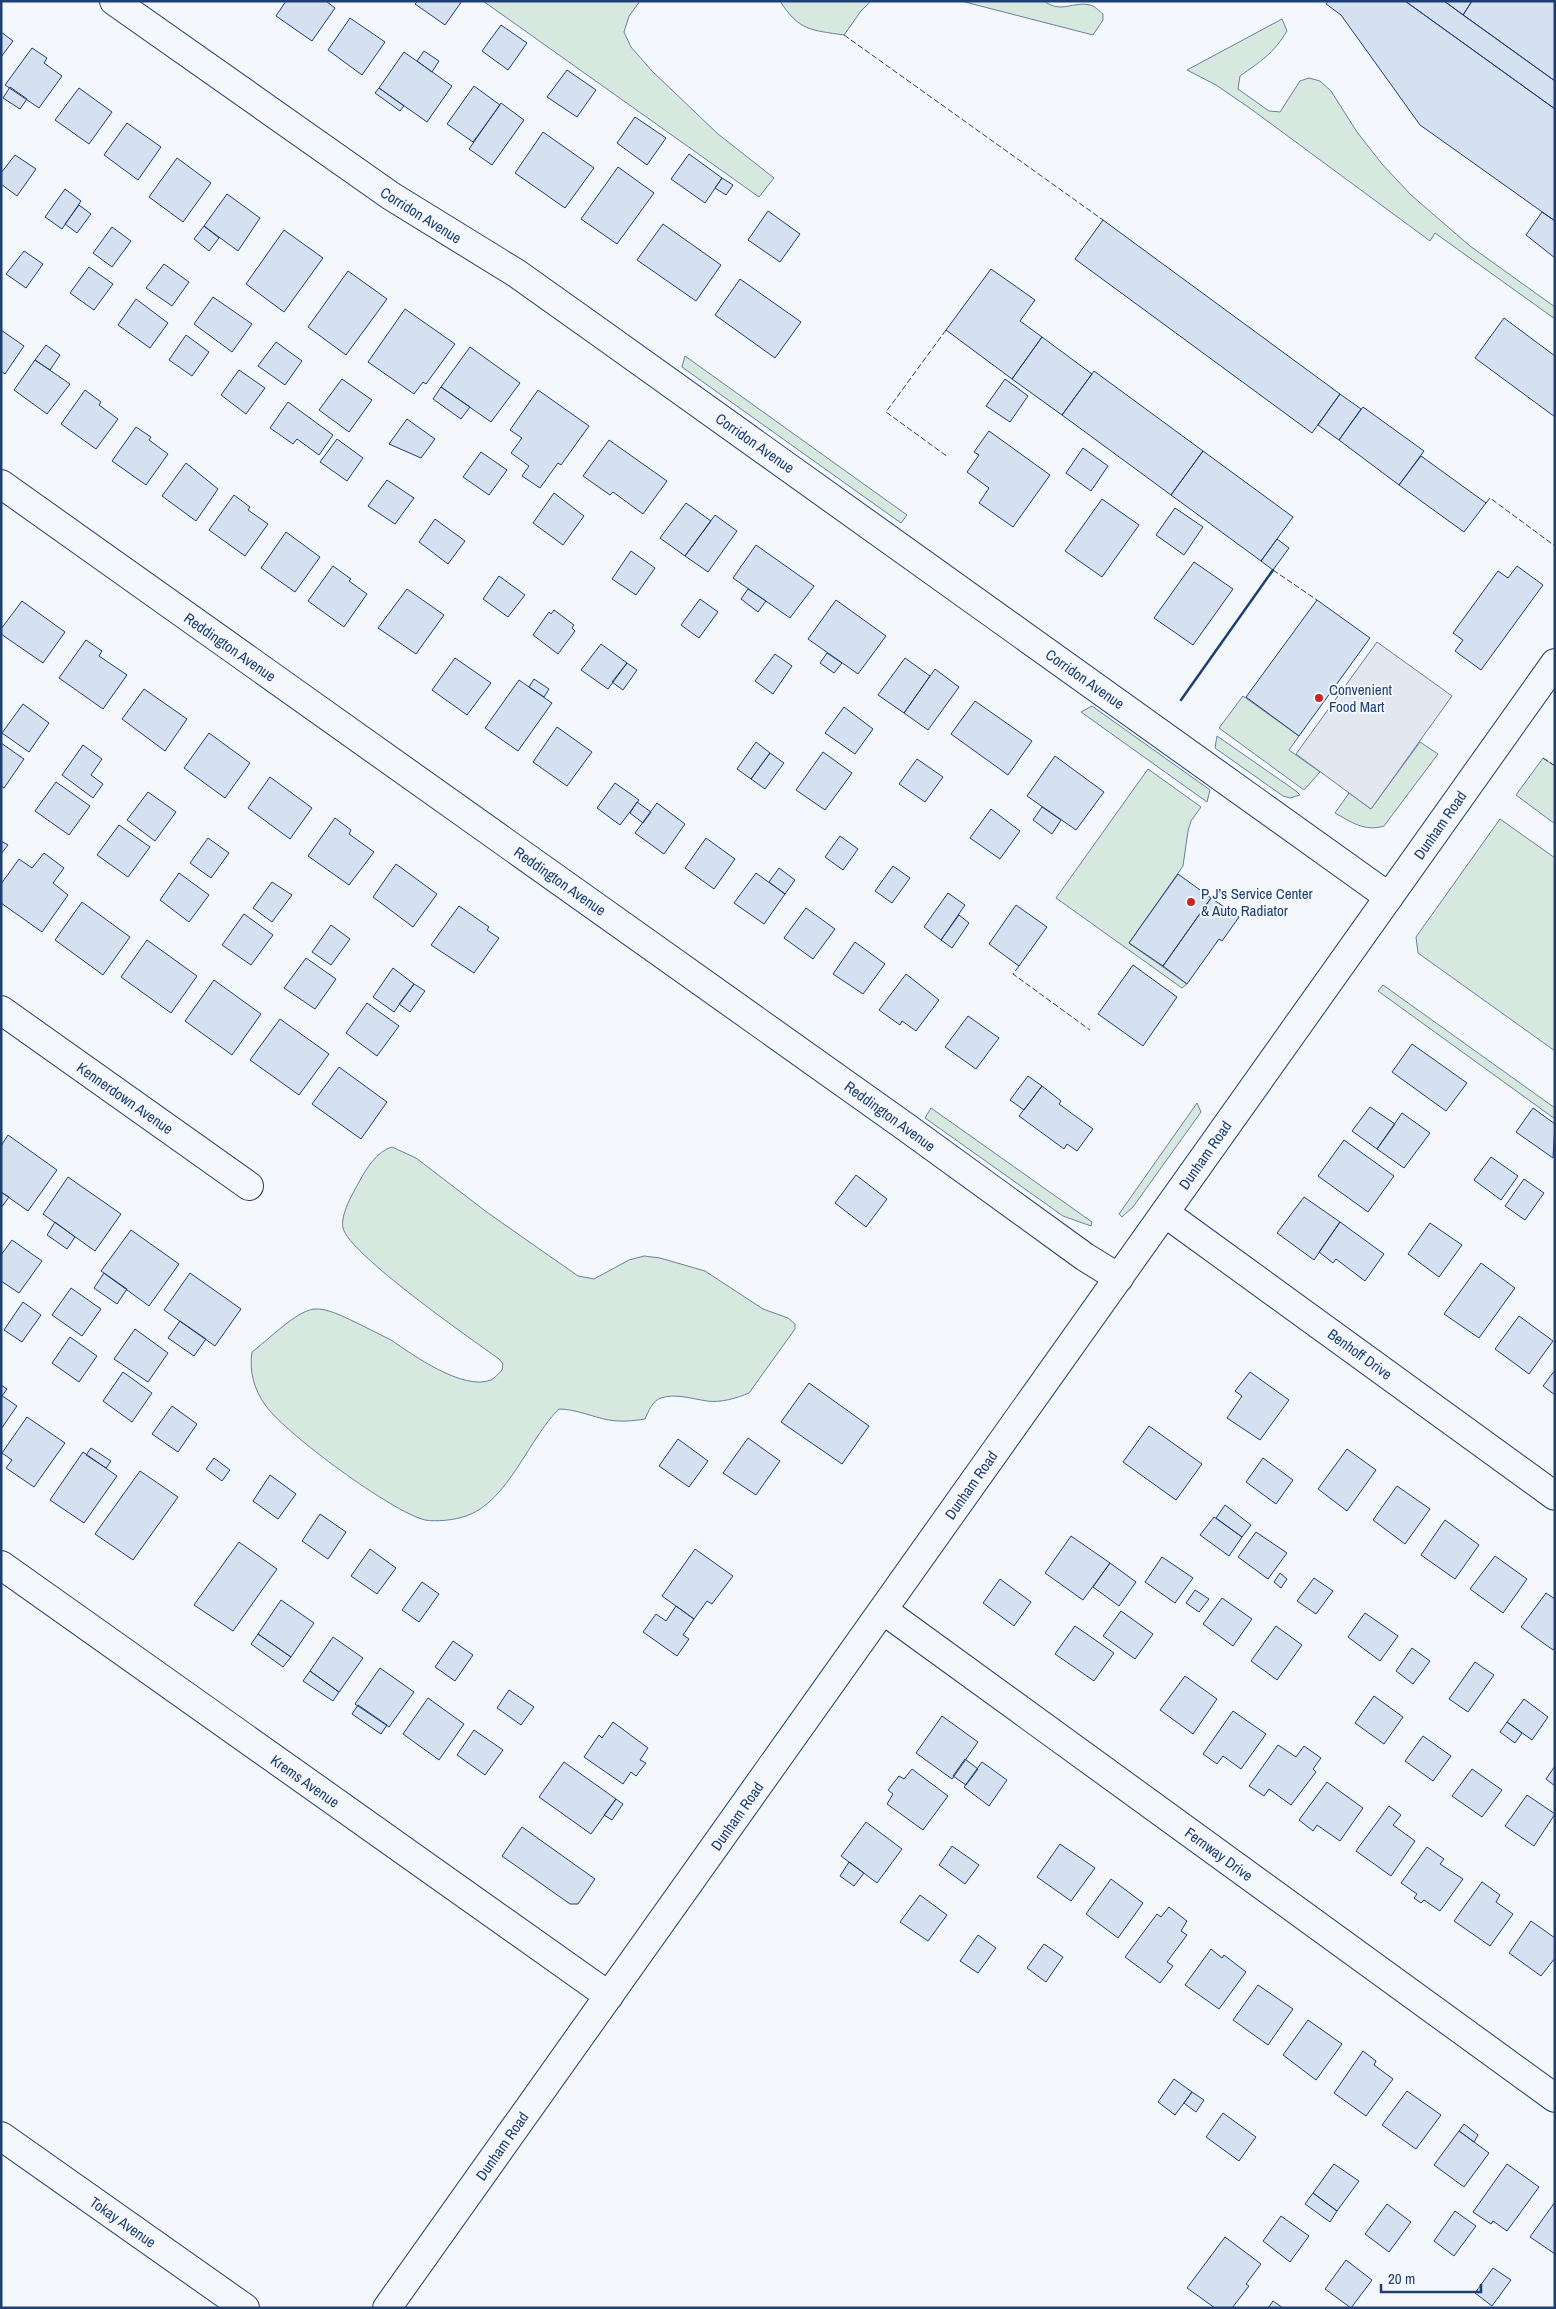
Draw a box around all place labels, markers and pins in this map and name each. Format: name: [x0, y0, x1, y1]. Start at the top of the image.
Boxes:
place label: Convenient Food Mart: [1329, 679, 1392, 717]
marker: Convenient Food Mart: [1313, 692, 1325, 704]
place label: P J’s Service Center & Auto Radiator: [1201, 883, 1313, 921]
marker: P J’s Service Center & Auto Radiator: [1185, 896, 1197, 908]

